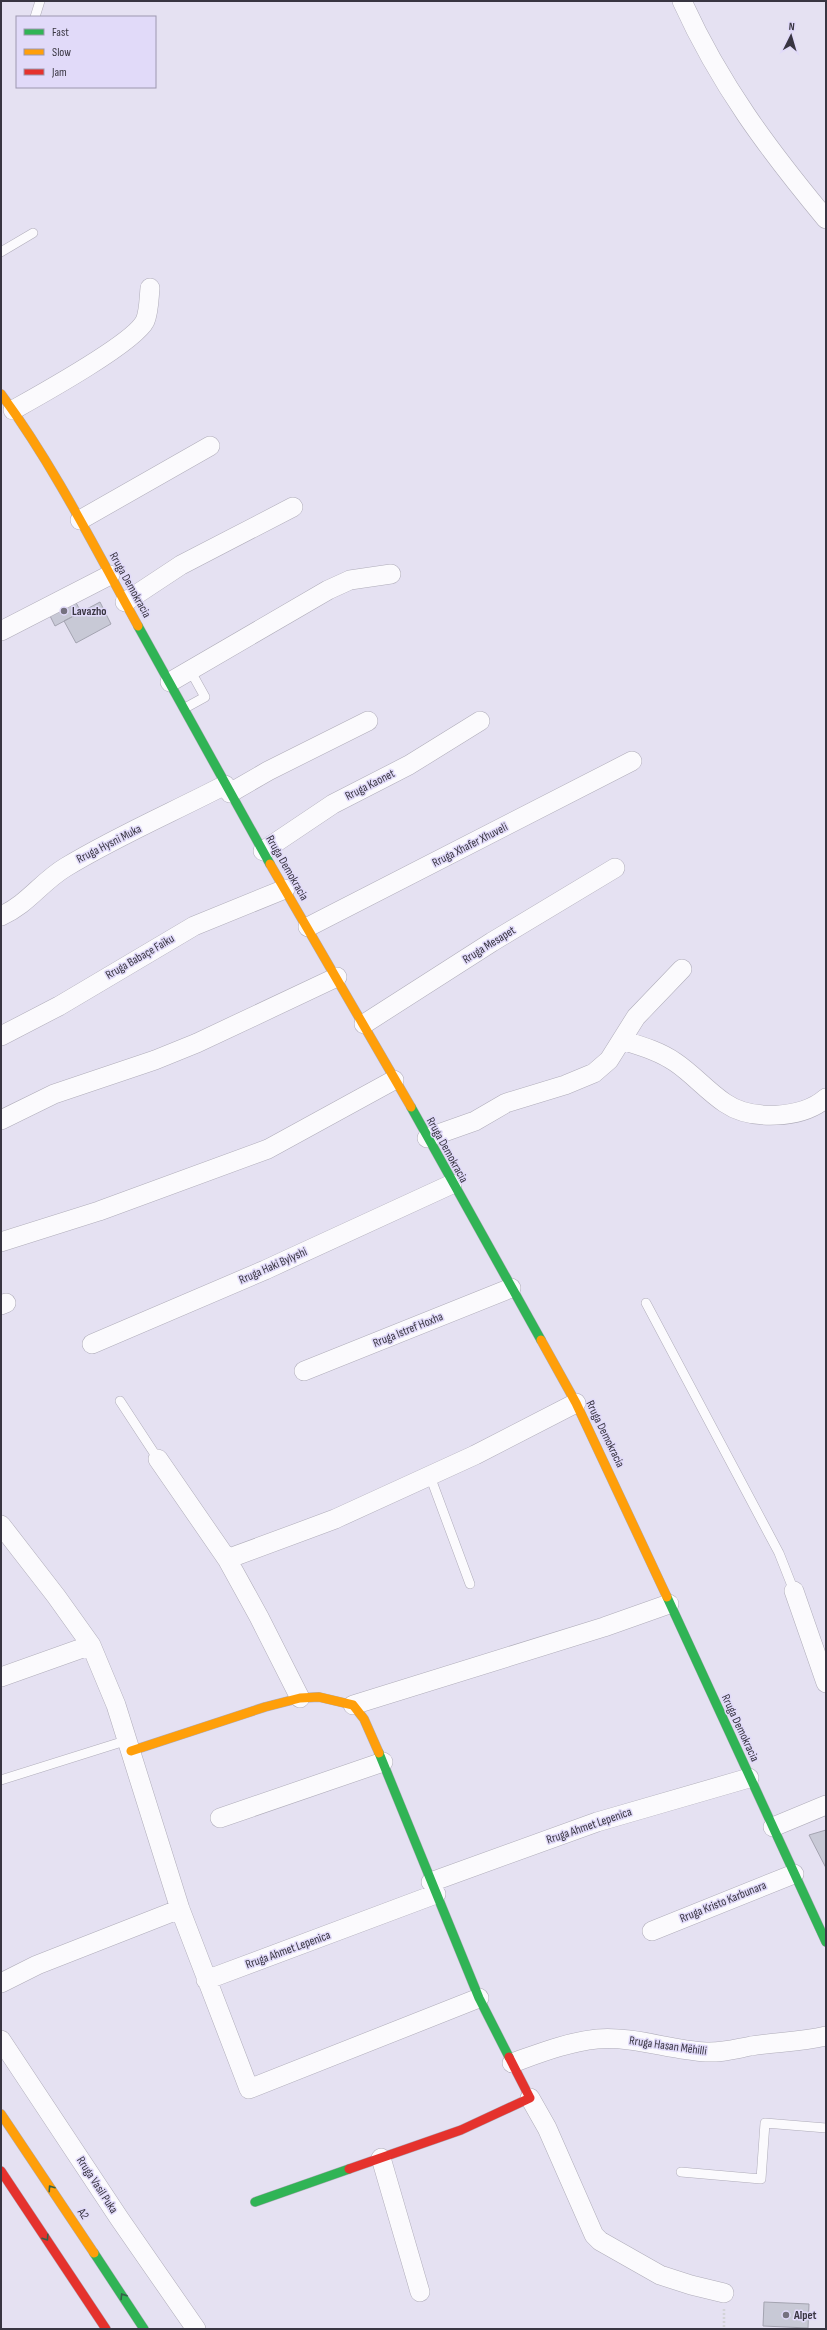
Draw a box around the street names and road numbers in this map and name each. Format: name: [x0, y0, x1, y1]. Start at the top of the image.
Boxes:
street label: Rruga Demokracia: [106, 550, 154, 621]
street label: Rruga Kaonet: [343, 766, 398, 804]
street label: Rruga Xhafer Xhuveli: [430, 820, 510, 870]
street label: Rruga Hysni Muka: [74, 821, 144, 867]
street label: Rruga Demokracia: [262, 833, 312, 904]
street label: Rruga Mesapet: [460, 923, 518, 967]
street label: Rruga Babaçe Faiku: [103, 931, 177, 983]
street label: Rruga Demokracia: [423, 1115, 471, 1186]
street label: Rruga Haki Bylyshi: [237, 1244, 309, 1288]
street label: Rruga Istref Hoxha: [371, 1309, 446, 1351]
street label: Rruga Demokracia: [582, 1398, 628, 1470]
street label: Rruga Demokracia: [718, 1692, 762, 1764]
street label: Rruga Ahmet Lepenica: [544, 1804, 634, 1848]
street label: Rruga Kristo Karbunara: [678, 1878, 769, 1926]
street label: Rruga Ahmet Lepenica: [244, 1928, 333, 1972]
street label: Rruga Hasan Mëhilli: [628, 2033, 708, 2059]
street label: Rruga Vasil Puka: [73, 2154, 121, 2217]
street label: A2: [73, 2205, 92, 2222]

